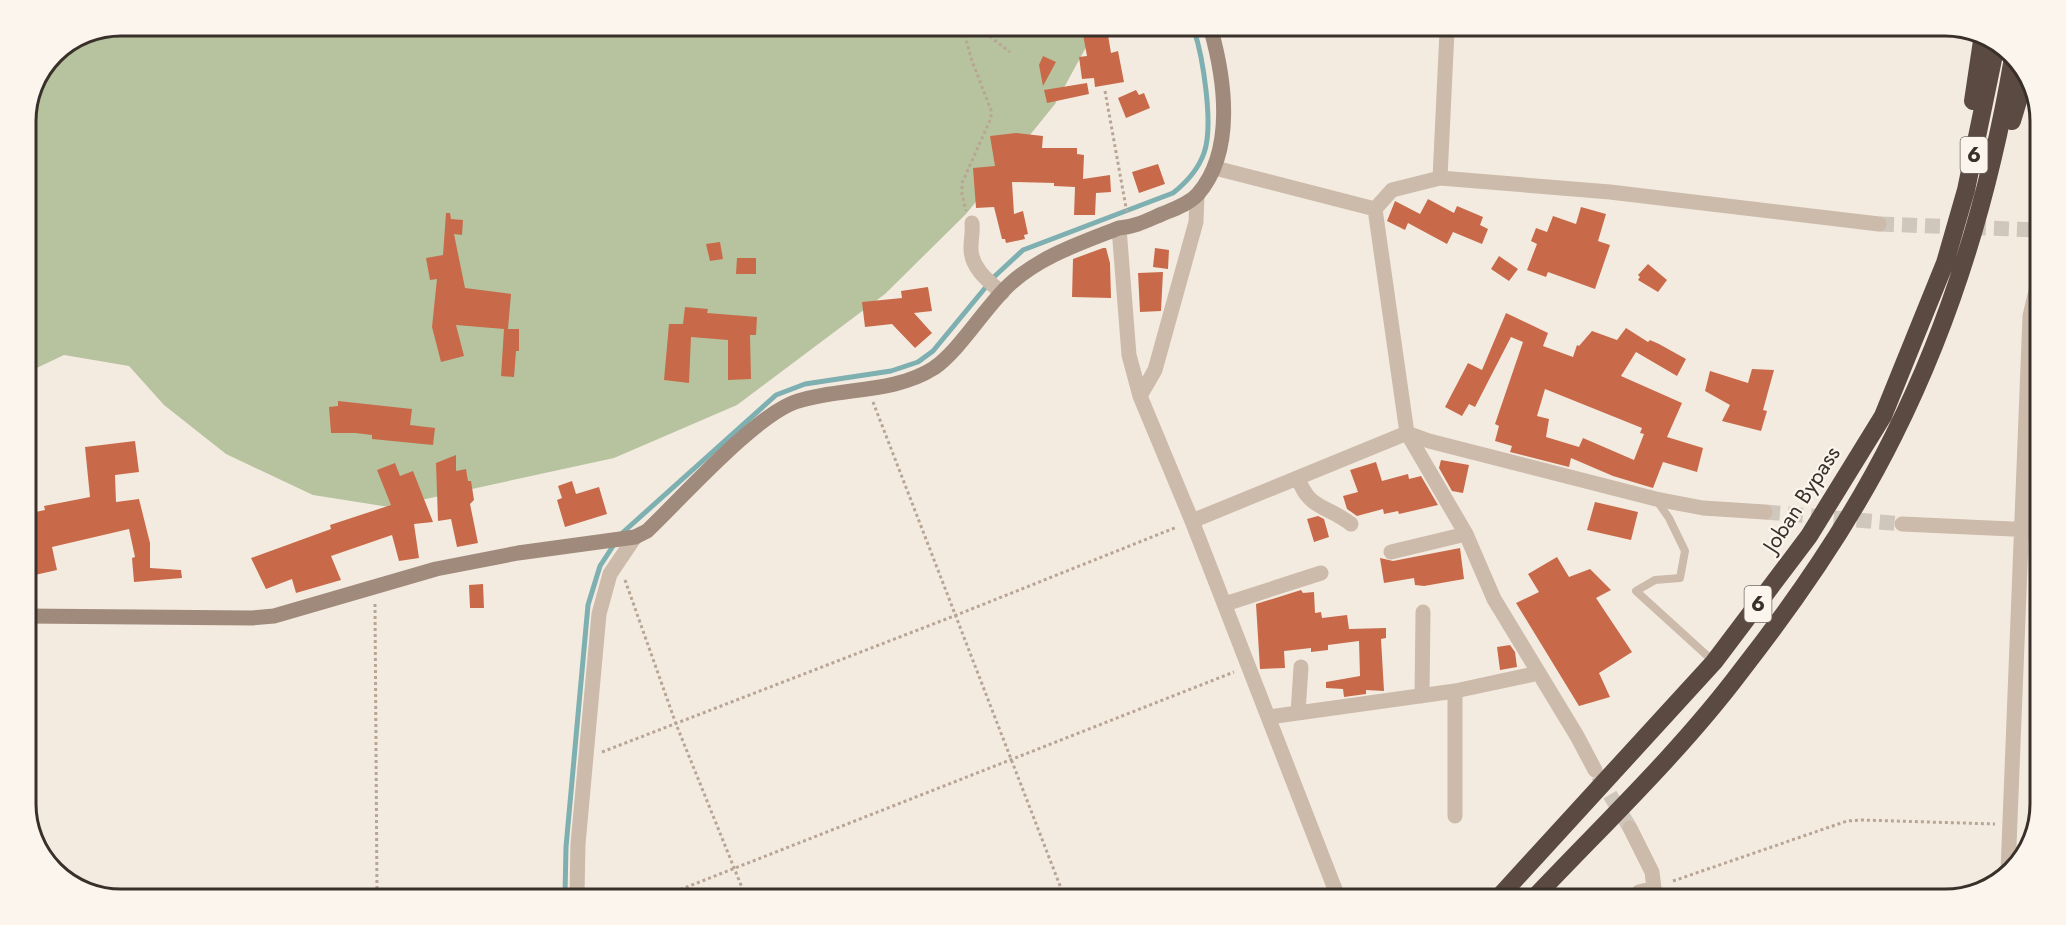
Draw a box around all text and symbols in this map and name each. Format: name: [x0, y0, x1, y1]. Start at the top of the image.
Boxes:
road number: 6: [1960, 137, 1988, 173]
street label: Joban Bypass: [1753, 439, 1848, 561]
road number: 6: [1744, 586, 1772, 622]

